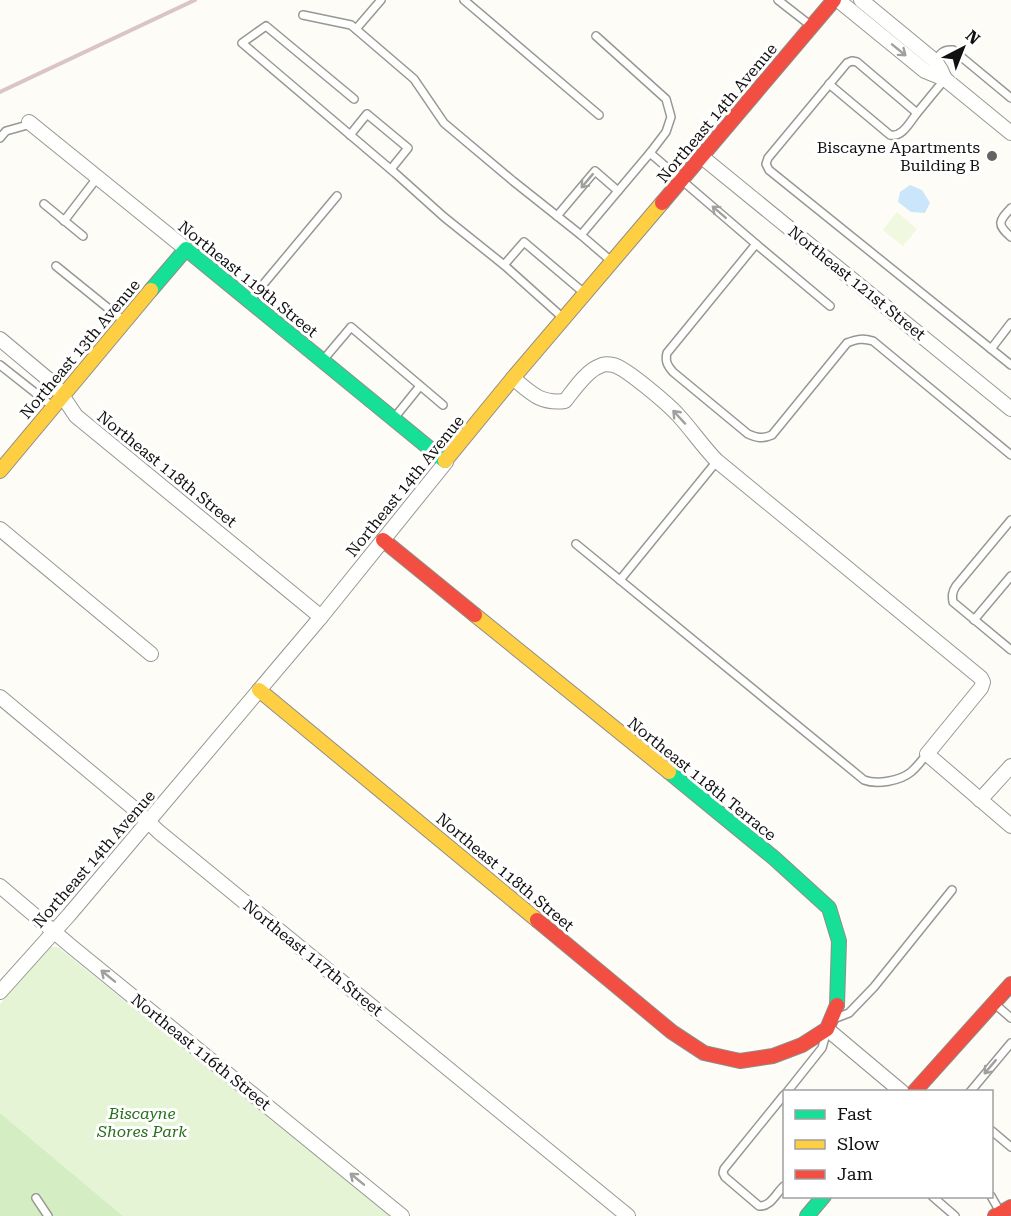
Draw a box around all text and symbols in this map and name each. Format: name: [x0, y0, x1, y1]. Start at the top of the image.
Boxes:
north arrow: [933, 18, 993, 78]
text: N: [962, 26, 984, 48]
street label: Northeast 14th Avenue: [653, 39, 781, 187]
one-way arrow: [891, 43, 907, 56]
place label: Biscayne Apartments Building B: [817, 138, 980, 175]
marker: Biscayne Apartments Building B: [985, 149, 999, 163]
one-way arrow: [580, 173, 593, 189]
one-way arrow: [711, 206, 727, 219]
street label: Northeast 119th Street: [175, 217, 321, 341]
street label: Northeast 121st Street: [785, 222, 929, 344]
street label: Northeast 13th Avenue: [16, 275, 144, 423]
street label: Northeast 118th Street: [94, 407, 240, 531]
one-way arrow: [672, 410, 686, 425]
street label: Northeast 14th Avenue: [342, 411, 468, 560]
street label: Northeast 118th Terrace: [624, 713, 780, 845]
street label: Northeast 14th Avenue: [29, 786, 159, 932]
street label: Northeast 118th Street: [432, 809, 578, 935]
street label: Northeast 117th Street: [240, 896, 386, 1020]
one-way arrow: [101, 969, 116, 983]
street label: Northeast 116th Street: [128, 990, 274, 1114]
one-way arrow: [984, 1059, 997, 1075]
legend: [783, 1090, 993, 1198]
text: Fast: [837, 1103, 872, 1124]
park label: Biscayne Shores Park: [96, 1104, 187, 1141]
text: Slow: [837, 1133, 879, 1154]
text: Jam: [837, 1163, 873, 1184]
one-way arrow: [350, 1172, 365, 1186]

